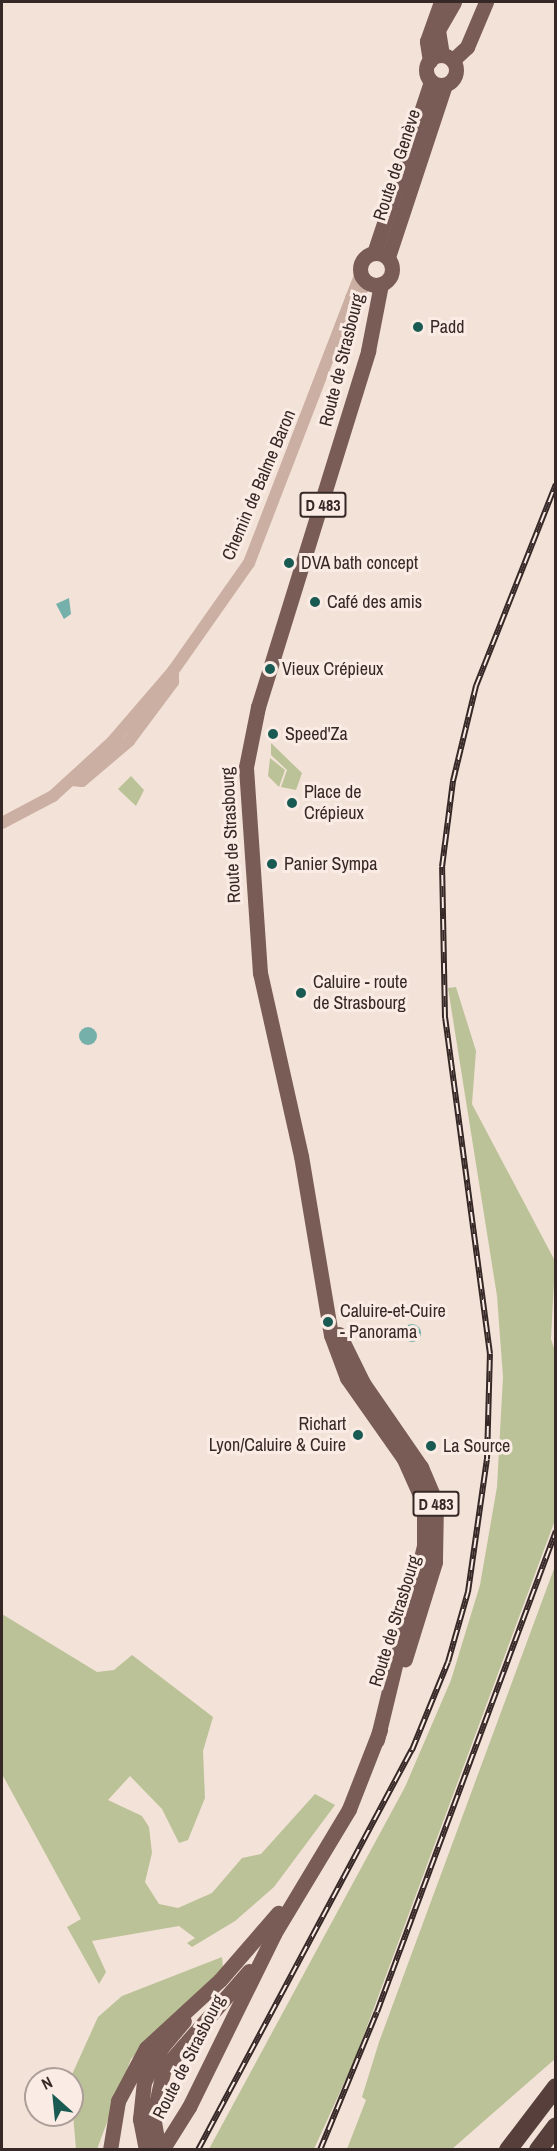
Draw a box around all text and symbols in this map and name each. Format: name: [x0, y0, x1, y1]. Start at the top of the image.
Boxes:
street label: Route de Genève: [369, 107, 425, 223]
street label: Route de Strasbourg: [315, 291, 369, 429]
place label: Padd: [430, 316, 464, 338]
marker: Padd: [411, 320, 425, 334]
street label: Chemin de Balme Baron: [217, 406, 301, 564]
road number: D 483: [299, 492, 347, 518]
place label: DVA bath concept: [301, 552, 419, 574]
marker: DVA bath concept: [282, 556, 296, 570]
place label: Café des amis: [327, 591, 422, 613]
marker: Café des amis: [308, 595, 322, 609]
place label: Vieux Crépieux: [282, 658, 383, 680]
marker: Vieux Crépieux: [263, 662, 277, 676]
place label: Speed'Za: [285, 723, 348, 745]
marker: Speed'Za: [266, 727, 280, 741]
street label: Route de Strasbourg: [217, 766, 245, 904]
place label: Place de Crépieux: [304, 782, 364, 824]
marker: Place de Crépieux: [285, 796, 299, 810]
place label: Panier Sympa: [284, 853, 378, 875]
marker: Panier Sympa: [265, 857, 279, 871]
place label: Caluire - route de Strasbourg: [313, 972, 407, 1014]
marker: Caluire - route de Strasbourg: [294, 986, 308, 1000]
place label: Caluire-et-Cuire - Panorama: [340, 1301, 446, 1344]
marker: Caluire-et-Cuire - Panorama: [321, 1315, 335, 1329]
place label: Richart Lyon/Caluire & Cuire: [209, 1414, 346, 1456]
marker: Richart Lyon/Caluire & Cuire: [351, 1428, 365, 1442]
place label: La Source: [443, 1435, 510, 1457]
marker: La Source: [424, 1439, 438, 1453]
road number: D 483: [412, 1491, 460, 1517]
street label: Route de Strasbourg: [365, 1553, 425, 1689]
street label: Route de Strasbourg: [148, 1991, 230, 2123]
north arrow: [24, 2067, 84, 2127]
text: N: [38, 2071, 56, 2095]

